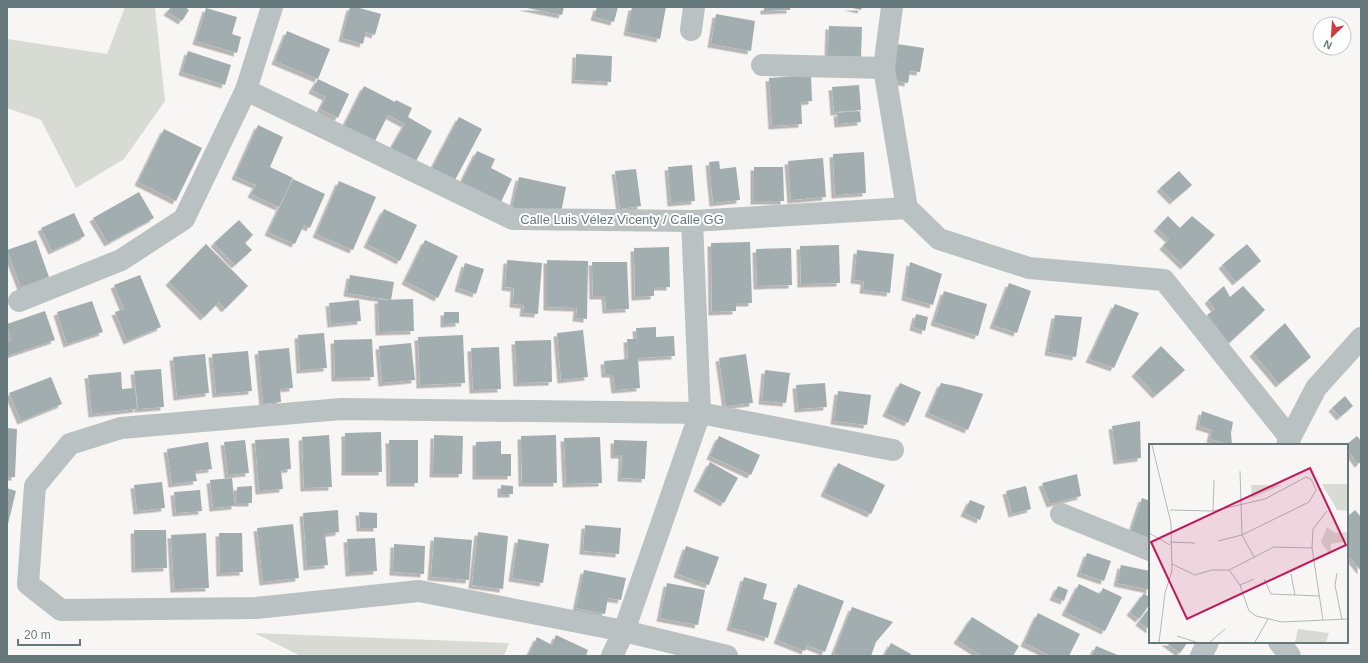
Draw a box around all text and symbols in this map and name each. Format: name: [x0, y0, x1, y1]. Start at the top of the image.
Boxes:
north arrow: [1312, 16, 1352, 56]
text: N: [1322, 38, 1334, 52]
street label: Calle Luis Vélez Vicenty / Calle GG: [520, 212, 724, 227]
inset map: [1149, 444, 1348, 643]
scale bar: [18, 621, 80, 647]
text: 20 m: [24, 628, 51, 642]

